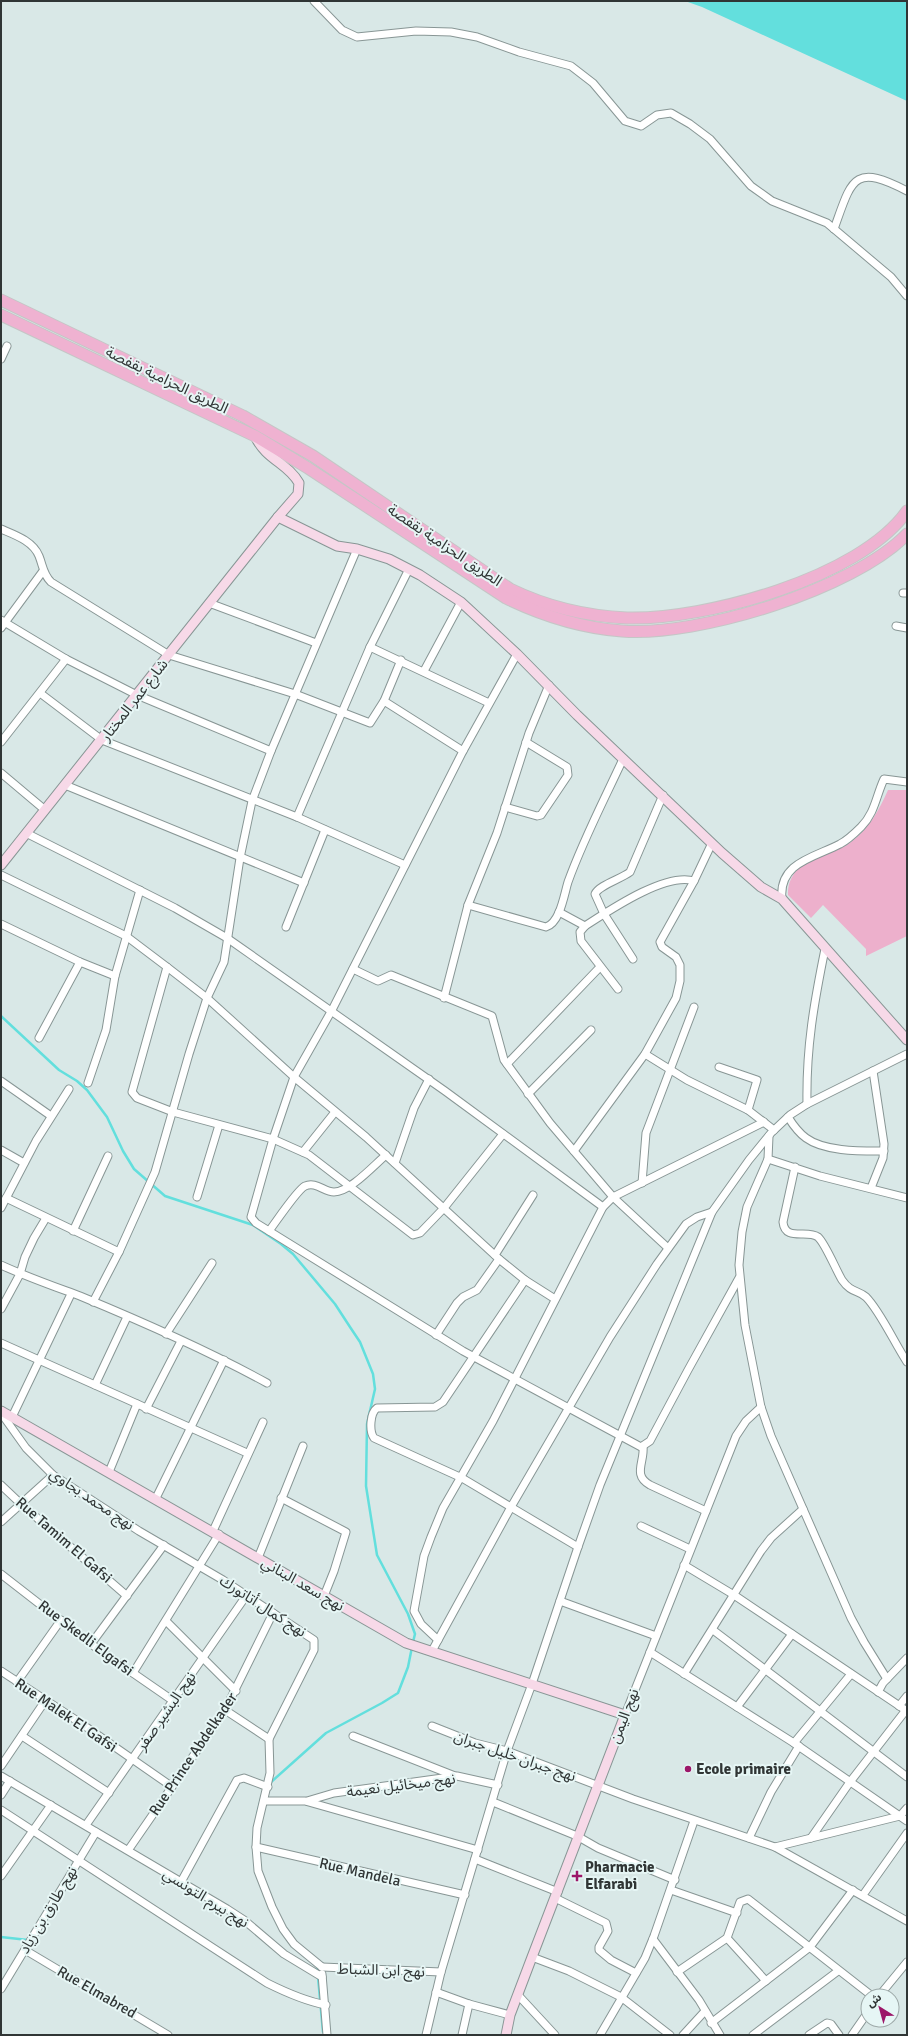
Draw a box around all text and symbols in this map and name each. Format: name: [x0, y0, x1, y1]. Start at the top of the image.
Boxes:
street label: الطريق الحزامية بقفصة: [102, 343, 231, 418]
street label: الطريق الحزامية بقفصة: [384, 500, 506, 591]
street label: شارع عمر المختار: [96, 655, 174, 747]
street label: نهج محمد بجاوي: [45, 1464, 138, 1536]
street label: Rue Tamim El Gafsi: [12, 1493, 116, 1587]
street label: نهج سعد البناني: [257, 1553, 348, 1618]
street label: نهج كمال أتاتورك: [215, 1571, 310, 1643]
street label: Rue Skedli Elgafsi: [35, 1596, 137, 1680]
street label: نهج البشير صفر: [132, 1668, 202, 1756]
street label: Rue Malek El Gafsi: [12, 1674, 120, 1756]
street label: نهج اليمن: [605, 1686, 645, 1747]
street label: Rue Prince Abdelkader: [145, 1689, 241, 1819]
street label: نهج جبران خليل جبران: [451, 1727, 578, 1788]
place label: Ecole primaire: [696, 1760, 791, 1778]
marker: Ecole primaire: [683, 1764, 693, 1774]
street label: نهج ميخائيل نعيمة: [346, 1769, 457, 1804]
street label: Rue Mandela: [318, 1854, 402, 1890]
place label: Pharmacie Elfarabi: [585, 1858, 655, 1893]
street label: نهج طارق بن زياد: [15, 1863, 84, 1958]
street label: نهج بيرم التونسي: [158, 1864, 252, 1934]
marker: Pharmacie Elfarabi: [572, 1871, 582, 1881]
street label: نهج ابن الشباط: [337, 1959, 425, 1984]
street label: Rue Elmabred: [54, 1962, 140, 2022]
north arrow: [860, 1988, 900, 2028]
text: ش: [864, 1991, 884, 2010]

